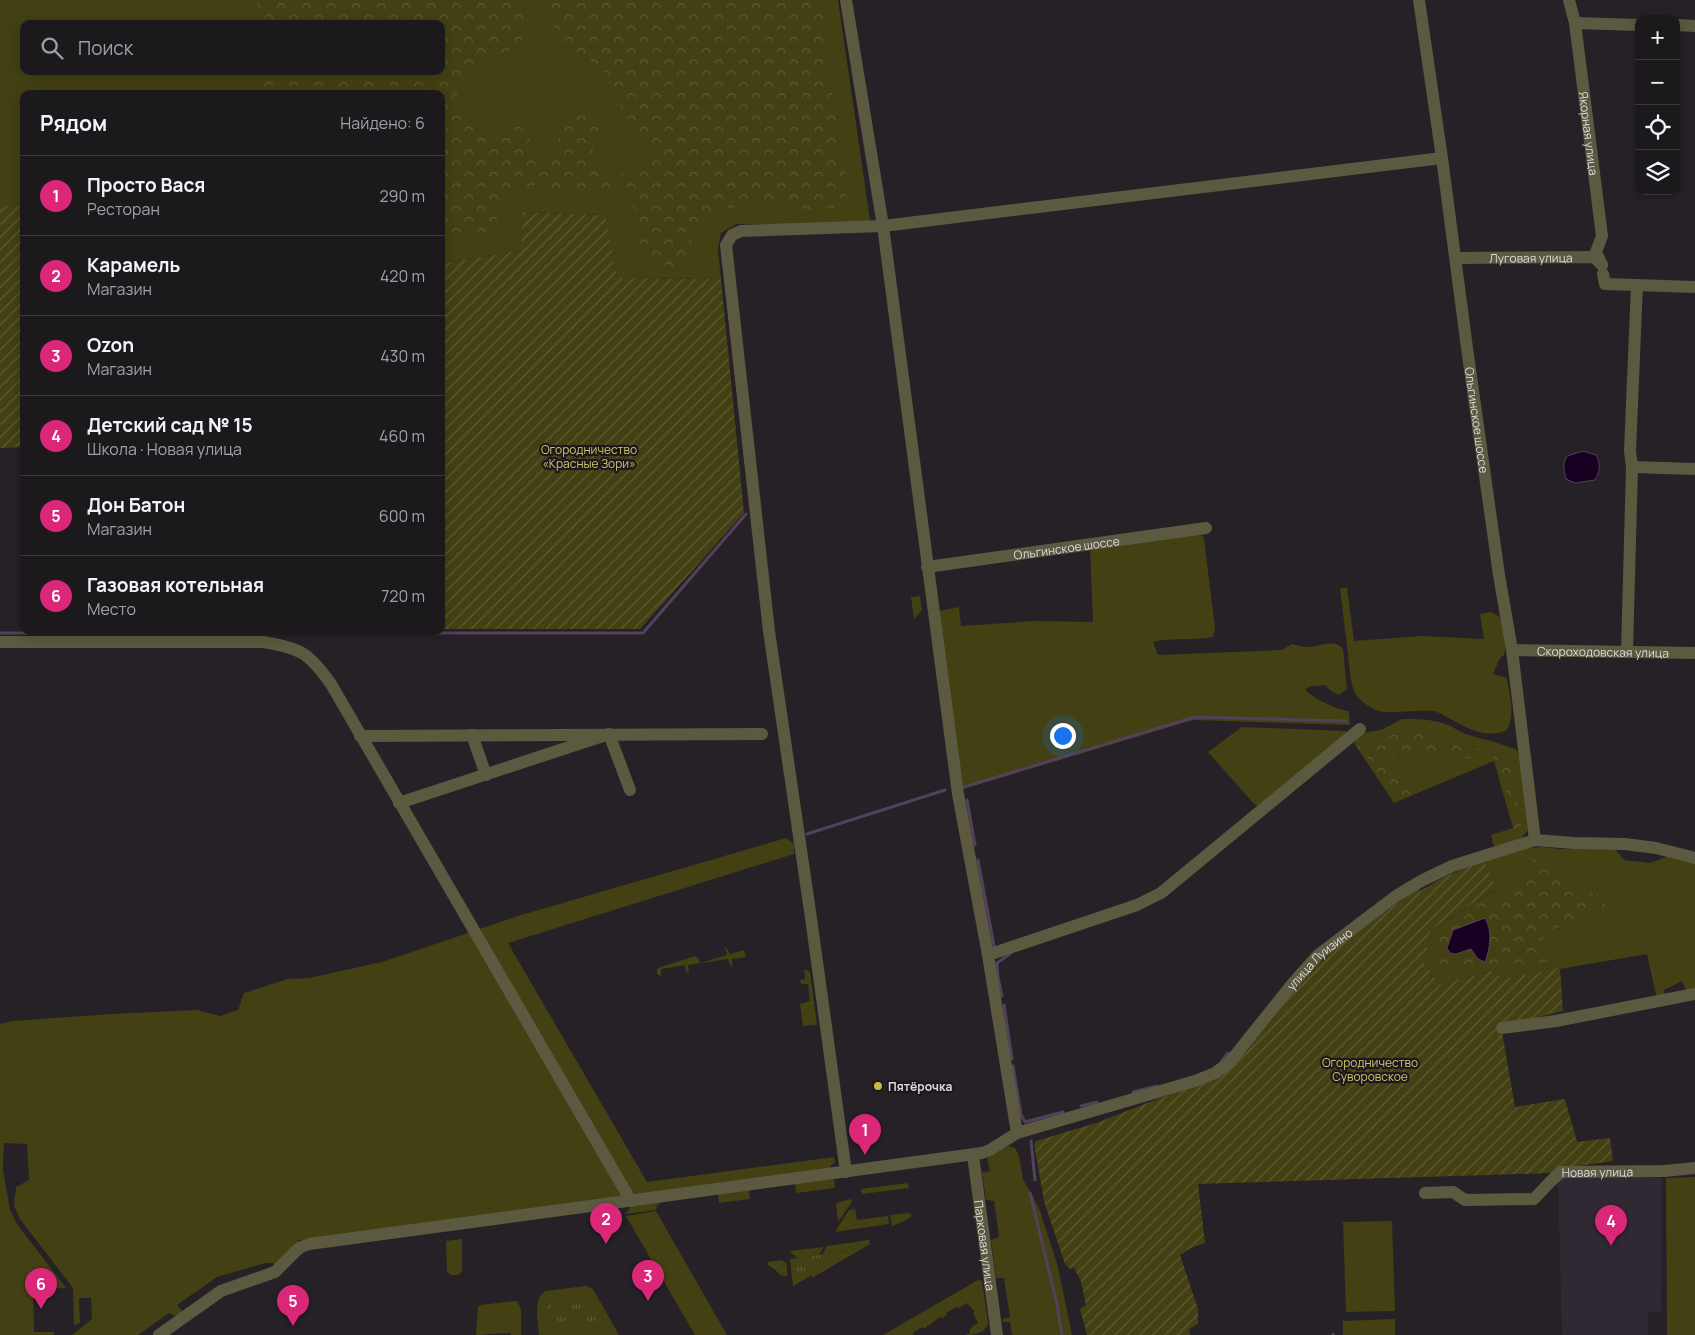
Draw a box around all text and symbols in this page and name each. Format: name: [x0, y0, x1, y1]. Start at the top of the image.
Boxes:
map controls: [1635, 15, 1680, 195]
button: +: [1635, 15, 1680, 60]
search box: [20, 20, 445, 75]
icon: search: [38, 34, 66, 62]
text: Поиск: [78, 35, 133, 61]
button: −: [1635, 60, 1680, 105]
street label: Якорная улица: [1575, 90, 1603, 176]
button: locate: [1635, 105, 1680, 150]
text: Рядом: [40, 109, 107, 137]
text: Найдено: 6: [340, 112, 425, 134]
button: layers: [1635, 150, 1680, 195]
text: Просто Вася: [87, 172, 205, 198]
text: 1: [52, 185, 60, 207]
text: 290 m: [379, 185, 425, 207]
text: Ресторан: [87, 198, 160, 220]
street label: Луговая улица: [1489, 249, 1573, 266]
text: Карамель: [87, 252, 180, 278]
text: 2: [51, 265, 61, 287]
text: 420 m: [380, 265, 425, 287]
text: Магазин: [87, 278, 152, 300]
text: Ozon: [87, 332, 134, 358]
text: 3: [51, 345, 61, 367]
text: 430 m: [380, 345, 425, 367]
text: Магазин: [87, 358, 152, 380]
street label: Ольгинское шоссе: [1461, 366, 1493, 474]
text: Детский сад № 15: [87, 412, 253, 438]
text: 4: [51, 425, 61, 447]
text: 460 m: [379, 425, 425, 447]
text: Школа · Новая улица: [87, 438, 242, 460]
park label: Огородничество «Красные Зори»: [541, 441, 637, 472]
text: Дон Батон: [87, 492, 185, 518]
text: 5: [51, 505, 61, 527]
text: 600 m: [379, 505, 425, 527]
text: Магазин: [87, 518, 152, 540]
street label: Ольгинское шоссе: [1013, 532, 1121, 563]
text: Газовая котельная: [87, 572, 264, 598]
text: 6: [51, 585, 61, 607]
text: 720 m: [381, 585, 425, 607]
text: Место: [87, 598, 136, 620]
street label: Скороходовская улица: [1537, 642, 1669, 661]
your location: [1050, 723, 1076, 749]
street label: улица Луизино: [1282, 924, 1356, 993]
park label: Огородничество Суворовское: [1322, 1054, 1418, 1085]
place label: Пятёрочка: [888, 1078, 952, 1095]
marker: Пятёрочка: [872, 1080, 884, 1092]
pin: 1: [849, 1114, 881, 1155]
street label: Новая улица: [1562, 1163, 1633, 1180]
street label: Парковая улица: [971, 1199, 999, 1291]
pin: 2: [590, 1203, 622, 1244]
pin: 4: [1595, 1205, 1627, 1246]
pin: 3: [632, 1260, 664, 1301]
pin: 6: [25, 1268, 57, 1309]
pin: 5: [277, 1285, 309, 1326]

